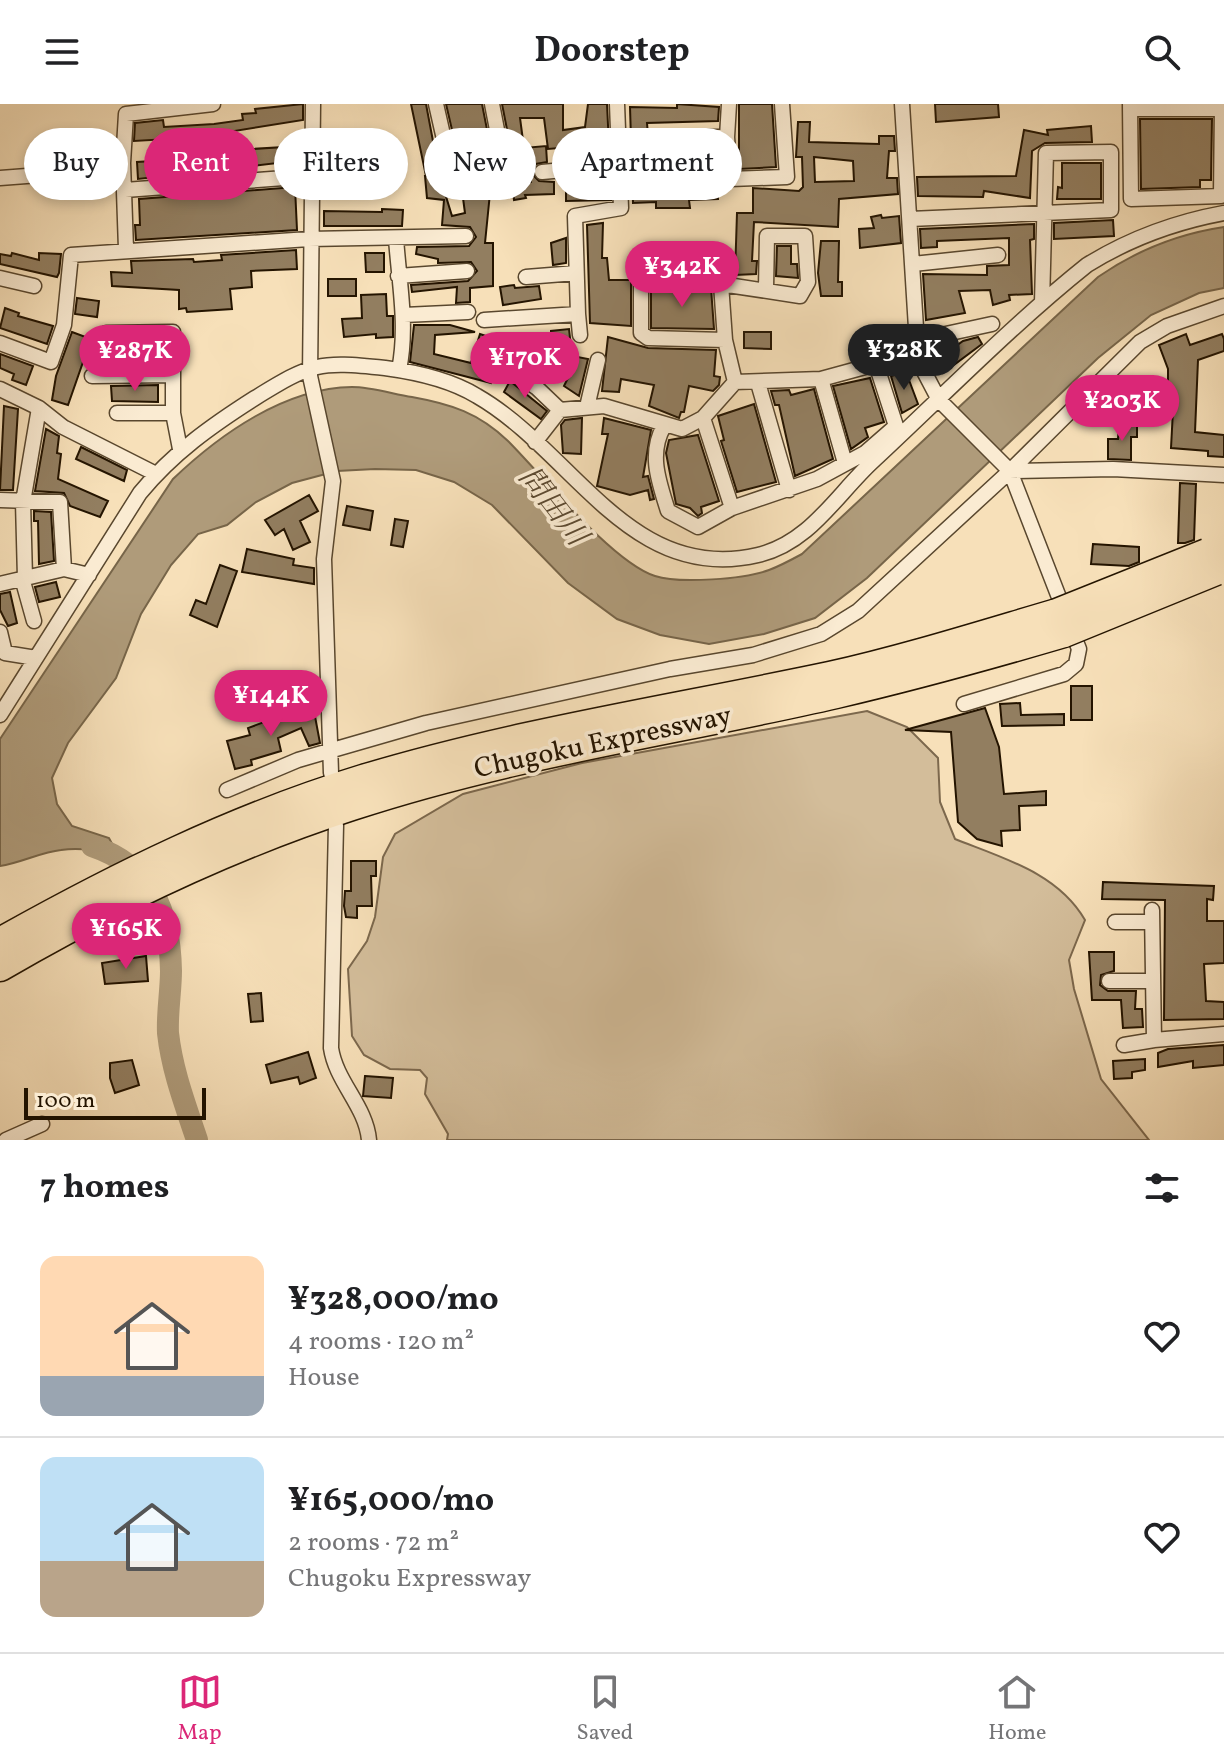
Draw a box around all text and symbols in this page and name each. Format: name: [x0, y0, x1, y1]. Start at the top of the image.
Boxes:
text: Doorstep: [534, 27, 690, 77]
icon: menu: [40, 30, 84, 74]
icon: search: [1140, 30, 1184, 74]
chip: Buy: [24, 128, 128, 200]
chip: Rent: [144, 128, 258, 200]
chip: Filters: [274, 128, 408, 200]
chip: New: [424, 128, 536, 200]
chip: Apartment: [552, 128, 742, 200]
pin: ¥342K: [626, 241, 738, 309]
text: ¥342K: [643, 249, 721, 285]
pin: ¥328K: [848, 324, 960, 392]
pin: ¥287K: [79, 325, 191, 393]
pin: ¥170K: [469, 332, 581, 400]
text: ¥328K: [866, 332, 942, 368]
text: ¥287K: [97, 333, 173, 369]
text: ¥170K: [488, 340, 562, 376]
pin: ¥203K: [1066, 375, 1178, 443]
text: ¥203K: [1083, 383, 1161, 419]
water label: 問田川: [508, 459, 598, 558]
pin: ¥144K: [215, 670, 327, 738]
text: ¥144K: [232, 678, 310, 714]
street label: Chugoku Expressway: [471, 697, 735, 789]
pin: ¥165K: [70, 903, 182, 971]
text: ¥165K: [90, 911, 162, 947]
scale bar: [24, 1084, 206, 1120]
text: 100 m: [36, 1086, 95, 1117]
text: 7 homes: [40, 1165, 169, 1212]
icon: filters: [1140, 1166, 1184, 1210]
text: ¥328,000/mo: [288, 1277, 499, 1324]
icon: home: [104, 1288, 200, 1384]
icon: heart: [1140, 1314, 1184, 1358]
text: 4 rooms · 120 m²: [288, 1324, 474, 1360]
text: House: [288, 1360, 360, 1396]
text: ¥165,000/mo: [288, 1478, 494, 1525]
icon: home: [104, 1489, 200, 1585]
icon: heart: [1140, 1515, 1184, 1559]
text: 2 rooms · 72 m²: [288, 1525, 459, 1561]
text: Chugoku Expressway: [288, 1561, 531, 1597]
tab: Map: [178, 1670, 222, 1749]
tab: Saved: [577, 1670, 633, 1749]
tab: Home: [988, 1670, 1046, 1749]

